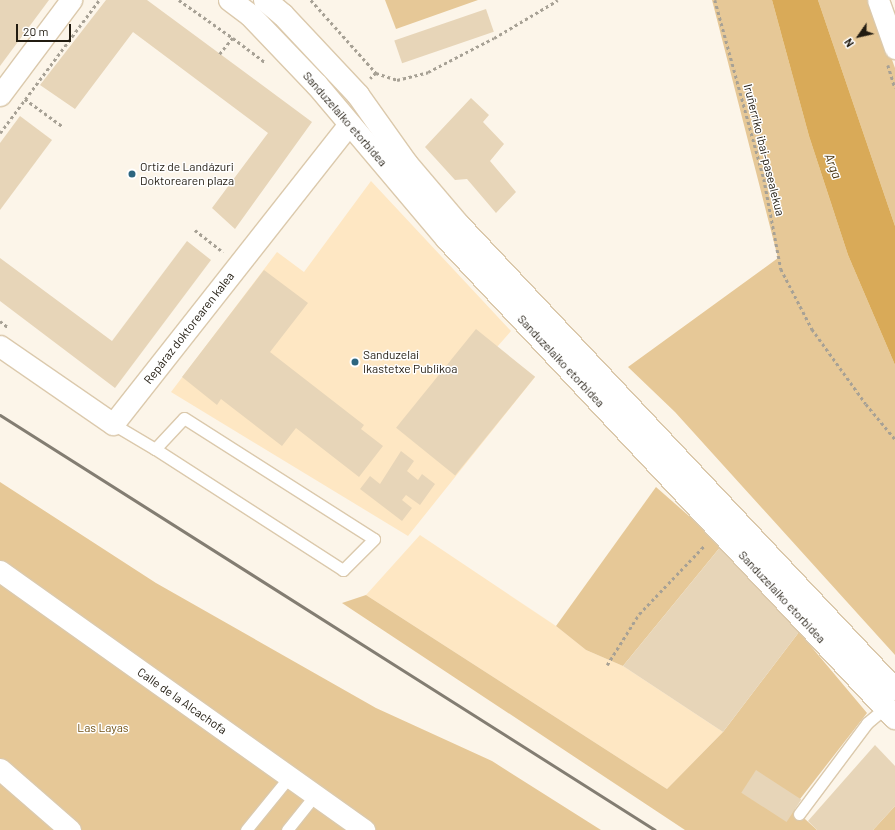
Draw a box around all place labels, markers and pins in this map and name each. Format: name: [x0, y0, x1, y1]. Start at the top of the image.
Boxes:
place label: Ortiz de Landázuri Doktorearen plaza: [140, 160, 234, 188]
marker: Ortiz de Landázuri Doktorearen plaza: [127, 169, 137, 179]
place label: Sanduzelai Ikastetxe Publikoa: [363, 348, 457, 376]
marker: Sanduzelai Ikastetxe Publikoa: [350, 357, 360, 367]

